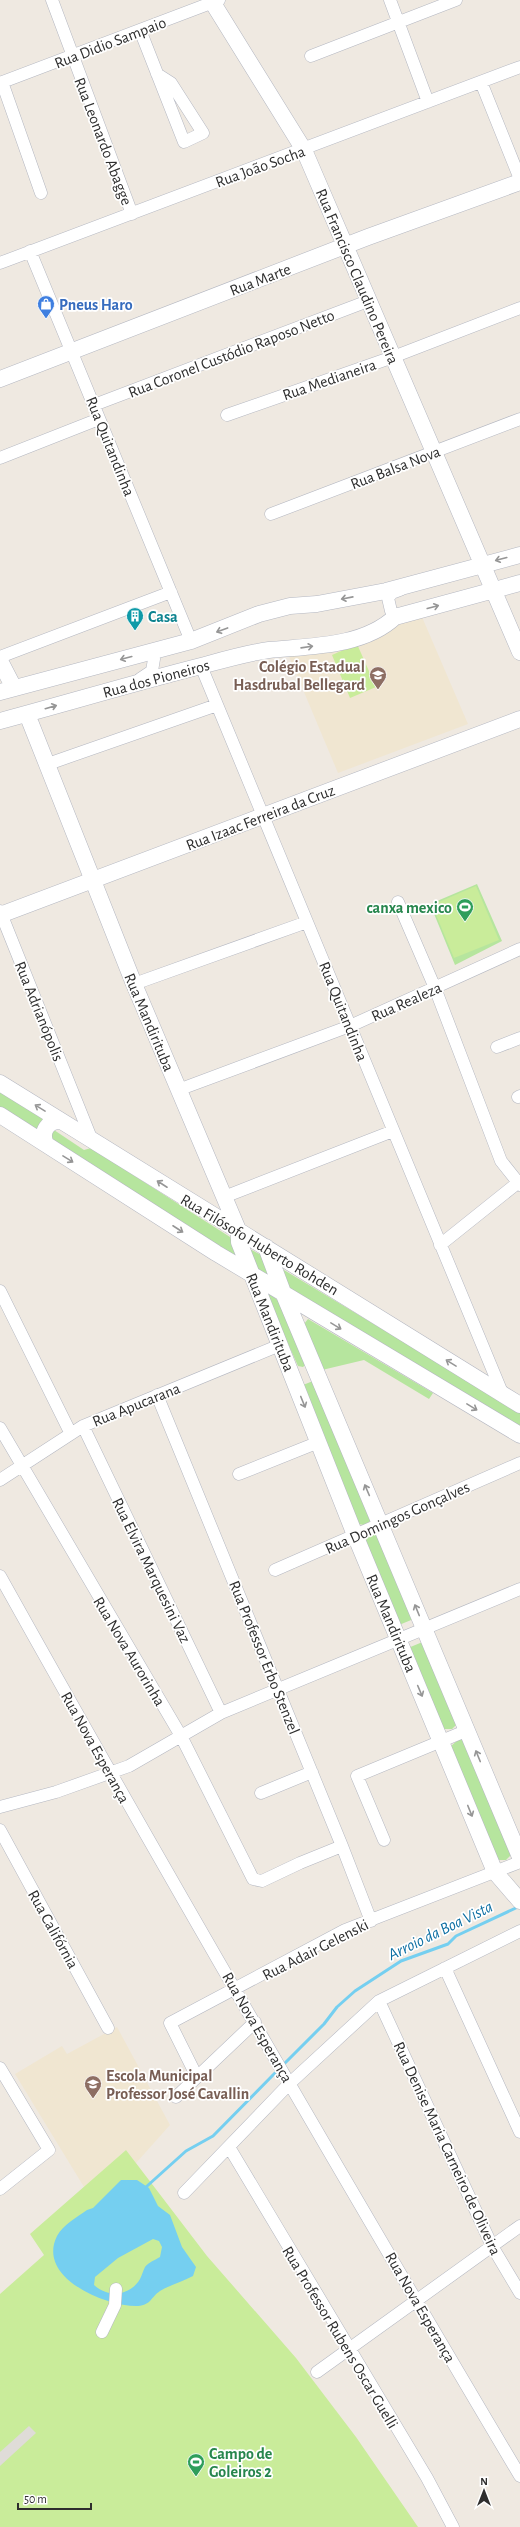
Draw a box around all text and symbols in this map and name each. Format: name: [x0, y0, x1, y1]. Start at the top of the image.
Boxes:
street label: Rua Didio Sampaio: [52, 14, 169, 72]
street label: Rua Leonardo Abagge: [71, 75, 135, 207]
street label: Rua João Socha: [213, 143, 307, 191]
street label: Rua Francisco Claudino Pereira: [313, 186, 401, 366]
street label: Rua Marte: [228, 261, 293, 299]
shop icon: Pneus Haro: [36, 294, 56, 319]
place label: Pneus Haro: [59, 297, 133, 313]
street label: Rua Coronel Custódio Raposo Netto: [126, 307, 337, 401]
street label: Rua Medianeira: [281, 356, 378, 403]
street label: Rua Quitandinha: [82, 394, 137, 499]
street label: Rua Balsa Nova: [348, 443, 442, 492]
one-way arrow: [495, 556, 508, 564]
one-way arrow: [341, 594, 354, 602]
one-way arrow: [426, 602, 439, 610]
building icon: Casa: [125, 606, 145, 631]
place label: Casa: [148, 609, 178, 625]
one-way arrow: [216, 627, 229, 634]
one-way arrow: [300, 643, 313, 651]
one-way arrow: [120, 655, 133, 662]
street label: Rua dos Pioneiros: [101, 657, 211, 701]
place label: Colégio Estadual Hasdrubal Bellegard: [233, 659, 366, 693]
school or university icon: Colégio Estadual Hasdrubal Bellegard: [368, 665, 388, 690]
one-way arrow: [44, 703, 57, 710]
street label: Rua Izaac Ferreira da Cruz: [184, 782, 337, 854]
sports icon: canxa mexico: [455, 897, 475, 922]
place label: canxa mexico: [367, 900, 452, 916]
street label: Rua Adrianópolis: [12, 959, 66, 1064]
street label: Rua Quitandinha: [315, 959, 370, 1064]
street label: Rua Mandirituba: [121, 971, 177, 1074]
street label: Rua Realeza: [369, 979, 444, 1025]
one-way arrow: [34, 1103, 46, 1111]
one-way arrow: [63, 1154, 74, 1163]
one-way arrow: [157, 1180, 168, 1188]
street label: Rua Filósofo Huberto Rohden: [178, 1191, 341, 1298]
one-way arrow: [172, 1225, 184, 1233]
street label: Rua Mandirituba: [243, 1271, 297, 1374]
one-way arrow: [330, 1323, 342, 1331]
one-way arrow: [446, 1359, 457, 1367]
street label: Rua Apucarana: [90, 1380, 183, 1430]
one-way arrow: [299, 1396, 307, 1408]
one-way arrow: [466, 1403, 478, 1411]
street label: Rua Domingos Gonçalves: [323, 1479, 472, 1557]
one-way arrow: [363, 1485, 371, 1497]
street label: Rua Elvira Marquesini Vaz: [109, 1495, 193, 1646]
street label: Rua Mandirituba: [363, 1572, 419, 1675]
street label: Rua Professor Erbo Stenzel: [226, 1578, 302, 1736]
street label: Rua Nova Aurorinha: [90, 1594, 168, 1709]
one-way arrow: [413, 1605, 421, 1617]
one-way arrow: [417, 1685, 424, 1697]
street label: Rua Nova Esperança: [58, 1689, 132, 1806]
one-way arrow: [474, 1751, 482, 1763]
one-way arrow: [466, 1805, 474, 1817]
street label: Rua Califórnia: [25, 1887, 81, 1972]
water label: Arroio da Boa Vista: [384, 1898, 495, 1964]
street label: Rua Adair Gelenski: [260, 1916, 371, 1983]
street label: Rua Nova Esperança: [219, 1970, 295, 2085]
street label: Rua Denise Maria Carneiro de Oliveira: [390, 2039, 504, 2258]
place label: Escola Municipal Professor José Cavallin: [106, 2068, 249, 2102]
school or university icon: Escola Municipal Professor José Cavallin: [83, 2074, 103, 2099]
street label: Rua Professor Rubens Oscar Guelli: [279, 2244, 401, 2431]
street label: Rua Nova Esperança: [382, 2250, 458, 2365]
place label: Campo de Goleiros 2: [209, 2446, 273, 2480]
sports icon: Campo de Goleiros 2: [186, 2452, 206, 2477]
north arrow: [464, 2471, 504, 2511]
text: N: [480, 2476, 488, 2487]
scale bar: [18, 2485, 91, 2511]
text: 50 m: [24, 2493, 47, 2505]

